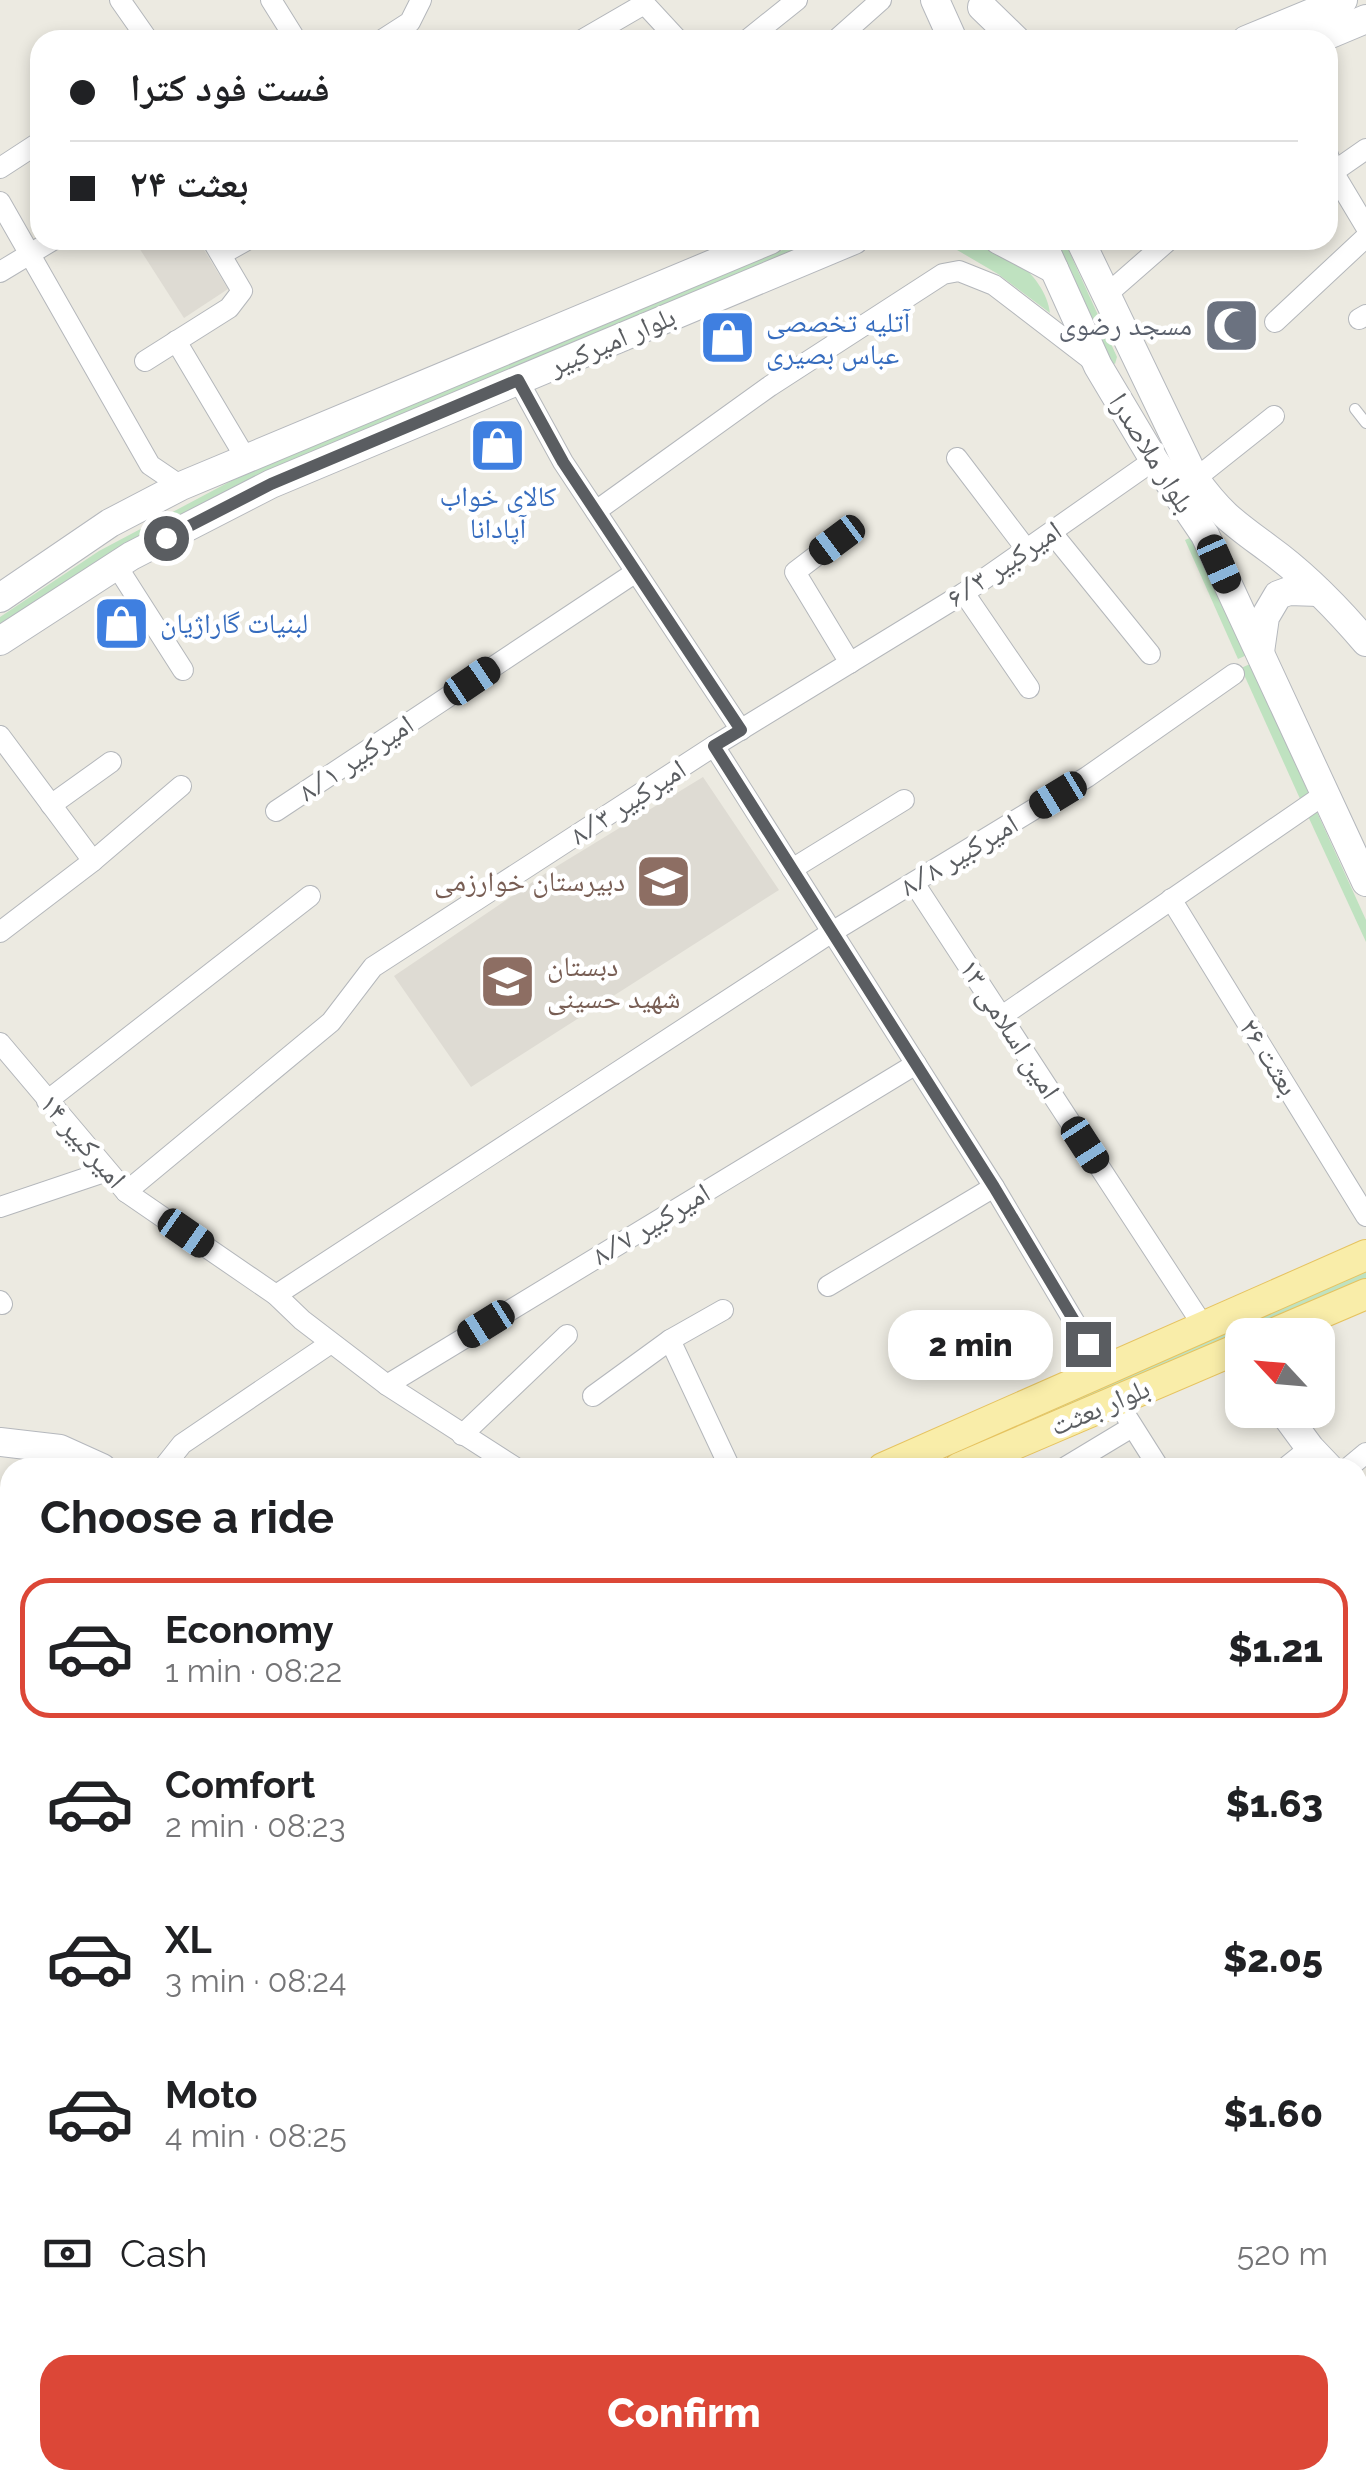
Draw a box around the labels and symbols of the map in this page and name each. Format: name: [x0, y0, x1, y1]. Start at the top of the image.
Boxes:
mosque icon: مسجد رضوی: [1201, 295, 1261, 355]
street label: بلوار امیرکبیر: [543, 300, 680, 383]
place label: آتلیه تخصصی عباس بصیری: [766, 306, 911, 372]
shop icon: آتلیه تخصصی عباس بصیری: [697, 308, 757, 368]
place label: مسجد رضوی: [1058, 309, 1192, 342]
street label: بلوار ملاصدرا: [1102, 387, 1202, 519]
shop icon: کالای خواب آپادانا: [468, 415, 528, 475]
place label: کالای خواب آپادانا: [440, 480, 557, 545]
car: [804, 510, 870, 570]
street label: امیرکبیر ۶/۳: [940, 514, 1068, 614]
route start: [144, 516, 189, 561]
car: [1193, 530, 1245, 598]
shop icon: لبنیات گاراژیان: [91, 593, 151, 653]
place label: لبنیات گاراژیان: [160, 607, 308, 640]
car: [439, 652, 505, 710]
street label: امیرکبیر ۸/۱: [292, 708, 420, 808]
street label: امیرکبیر ۸/۳: [564, 752, 692, 852]
car: [1025, 767, 1091, 823]
street label: امیرکبیر ۸/۸: [894, 807, 1024, 903]
school or university icon: دبیرستان خوارزمی: [634, 851, 694, 911]
place label: دبیرستان خوارزمی: [434, 865, 625, 899]
place label: دبستان شهید حسینی: [547, 950, 680, 1016]
school or university icon: دبستان شهید حسینی: [478, 952, 538, 1012]
street label: امین اسلامی ۱۳: [952, 953, 1067, 1105]
street label: بعثت ۲۶: [1233, 1012, 1305, 1102]
street label: امیرکبیر ۱۴: [33, 1087, 133, 1195]
car: [1056, 1112, 1114, 1178]
street label: امیرکبیر ۸/۷: [586, 1176, 716, 1272]
car: [153, 1204, 219, 1262]
car: [453, 1295, 519, 1353]
callout: 2 min: [888, 1309, 1053, 1379]
north arrow: [1225, 1318, 1335, 1428]
route end: [1066, 1322, 1111, 1367]
street label: بلوار بعثت: [1045, 1371, 1155, 1443]

